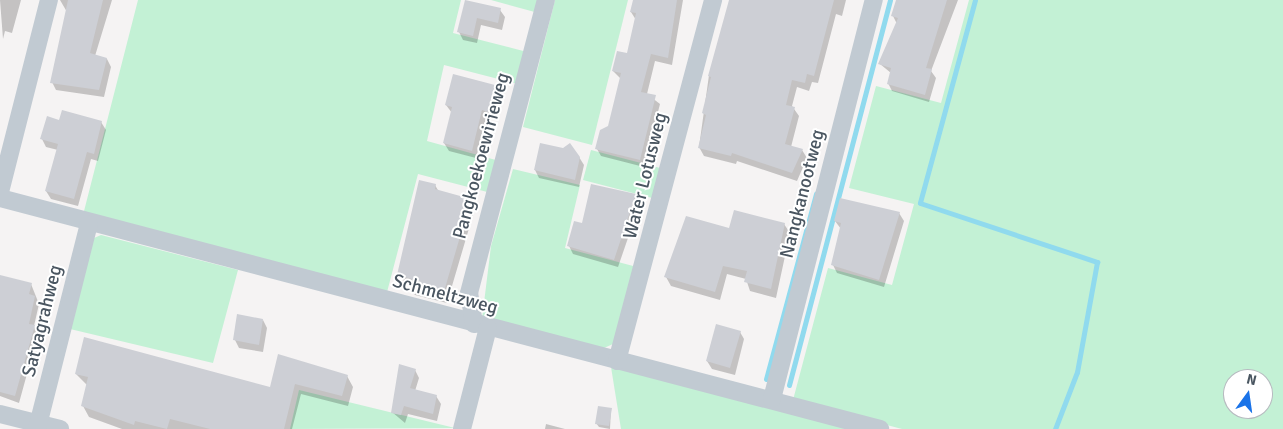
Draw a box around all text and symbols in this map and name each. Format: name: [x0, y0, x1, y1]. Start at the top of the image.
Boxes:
street label: Pangkoekoewirieweg: [449, 70, 515, 242]
street label: Water Lotusweg: [619, 110, 673, 242]
street label: Nangkanootweg: [776, 127, 830, 261]
street label: Satyagrahweg: [18, 263, 68, 379]
street label: Schmeltzweg: [390, 270, 500, 320]
north arrow: [1223, 369, 1273, 419]
text: N: [1245, 371, 1258, 389]

